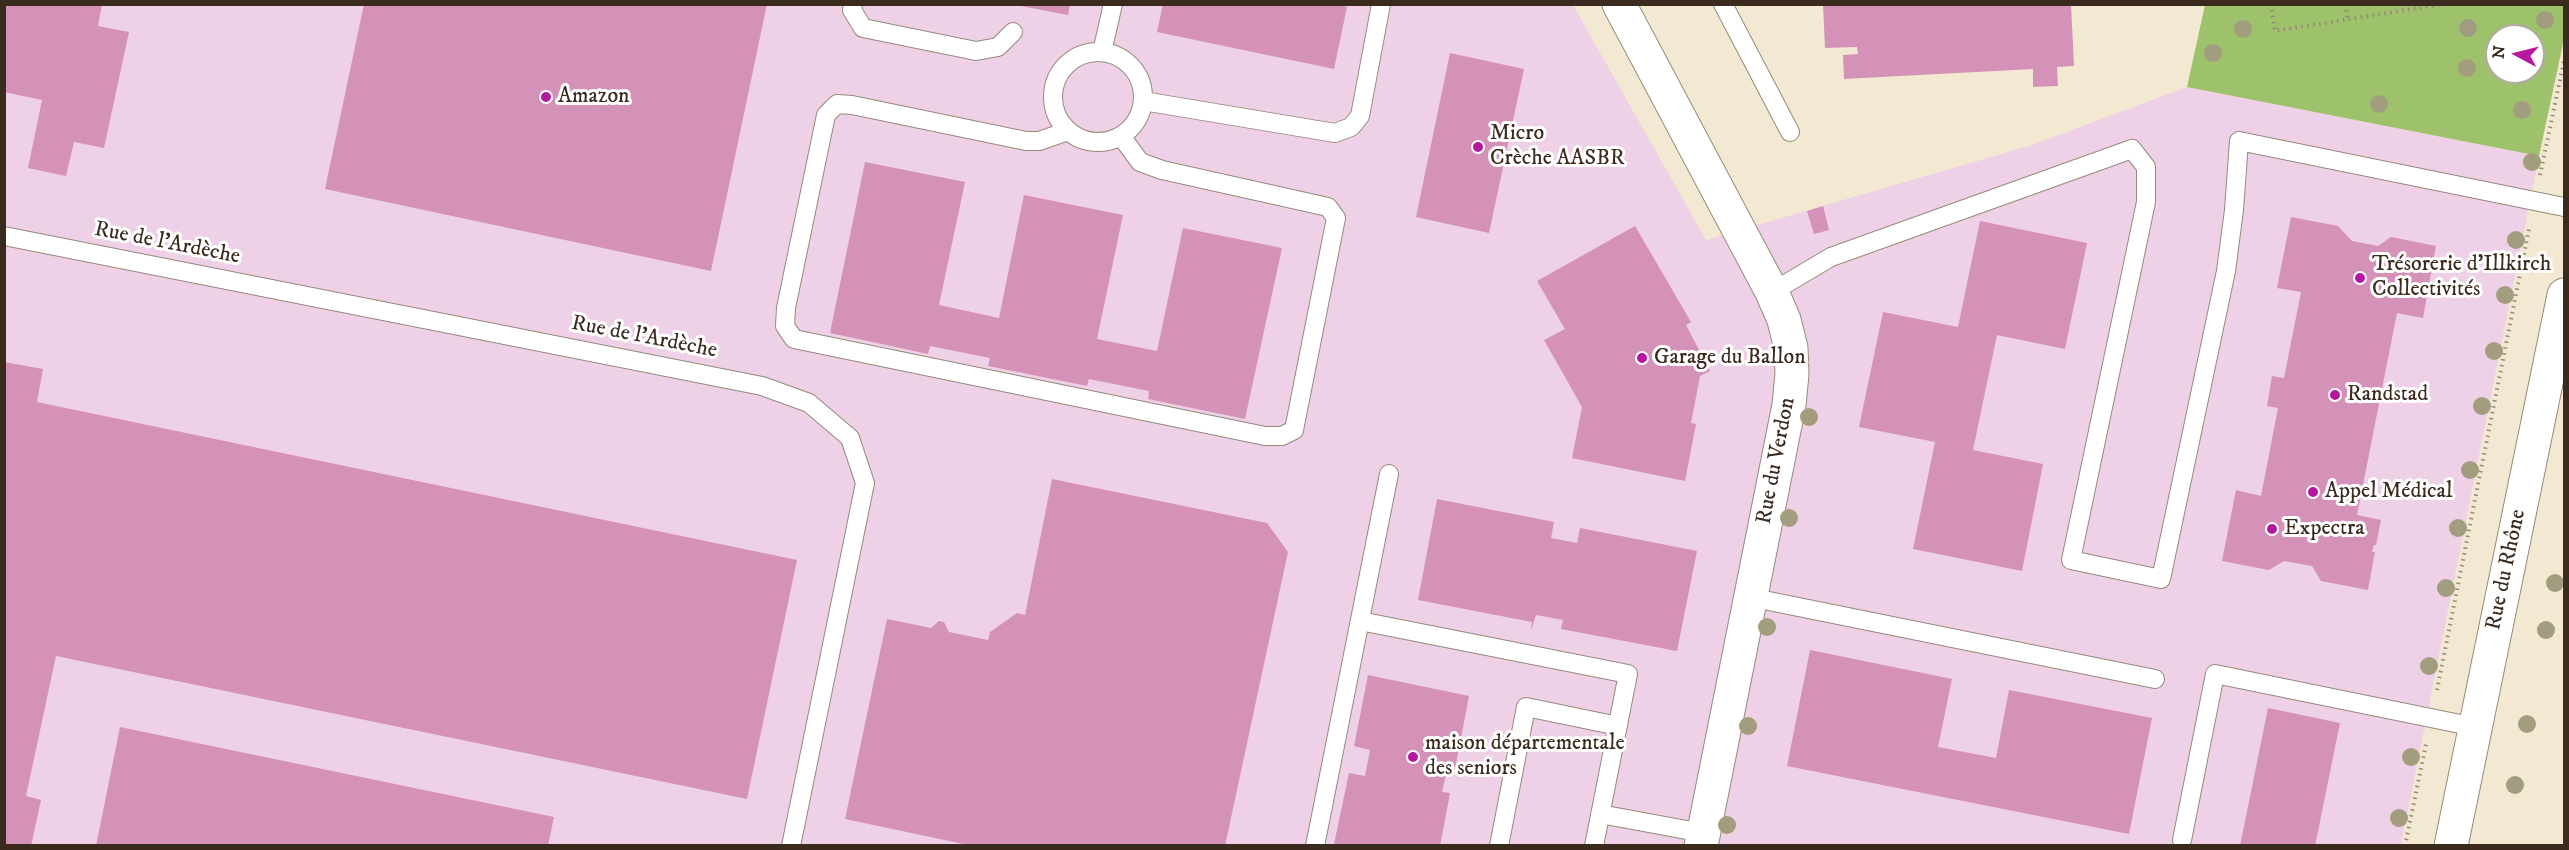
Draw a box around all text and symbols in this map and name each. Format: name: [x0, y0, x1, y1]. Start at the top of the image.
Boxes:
north arrow: [2485, 24, 2545, 84]
text: N: [2488, 44, 2510, 60]
place label: Amazon: [558, 84, 630, 110]
marker: Amazon: [539, 90, 553, 104]
place label: Micro Crèche AASBR: [1490, 121, 1625, 172]
marker: Micro Crèche AASBR: [1471, 140, 1485, 154]
street label: Rue de l'Ardèche: [92, 217, 242, 271]
place label: Trésorerie d'Illkirch Collectivités: [2372, 252, 2551, 304]
marker: Trésorerie d'Illkirch Collectivités: [2353, 271, 2367, 285]
street label: Rue de l'Ardèche: [569, 311, 719, 365]
place label: Garage du Ballon: [1654, 345, 1806, 371]
marker: Garage du Ballon: [1635, 351, 1649, 365]
place label: Randstad: [2347, 382, 2428, 408]
marker: Randstad: [2328, 388, 2342, 402]
street label: Rue du Verdon: [1752, 395, 1802, 527]
place label: Appel Médical: [2325, 479, 2453, 505]
marker: Appel Médical: [2306, 485, 2320, 499]
street label: Rue du Rhône: [2481, 507, 2533, 633]
place label: Expectra: [2284, 516, 2365, 542]
marker: Expectra: [2265, 522, 2279, 536]
place label: maison départementale des seniors: [1425, 731, 1625, 782]
marker: maison départementale des seniors: [1406, 750, 1420, 764]

